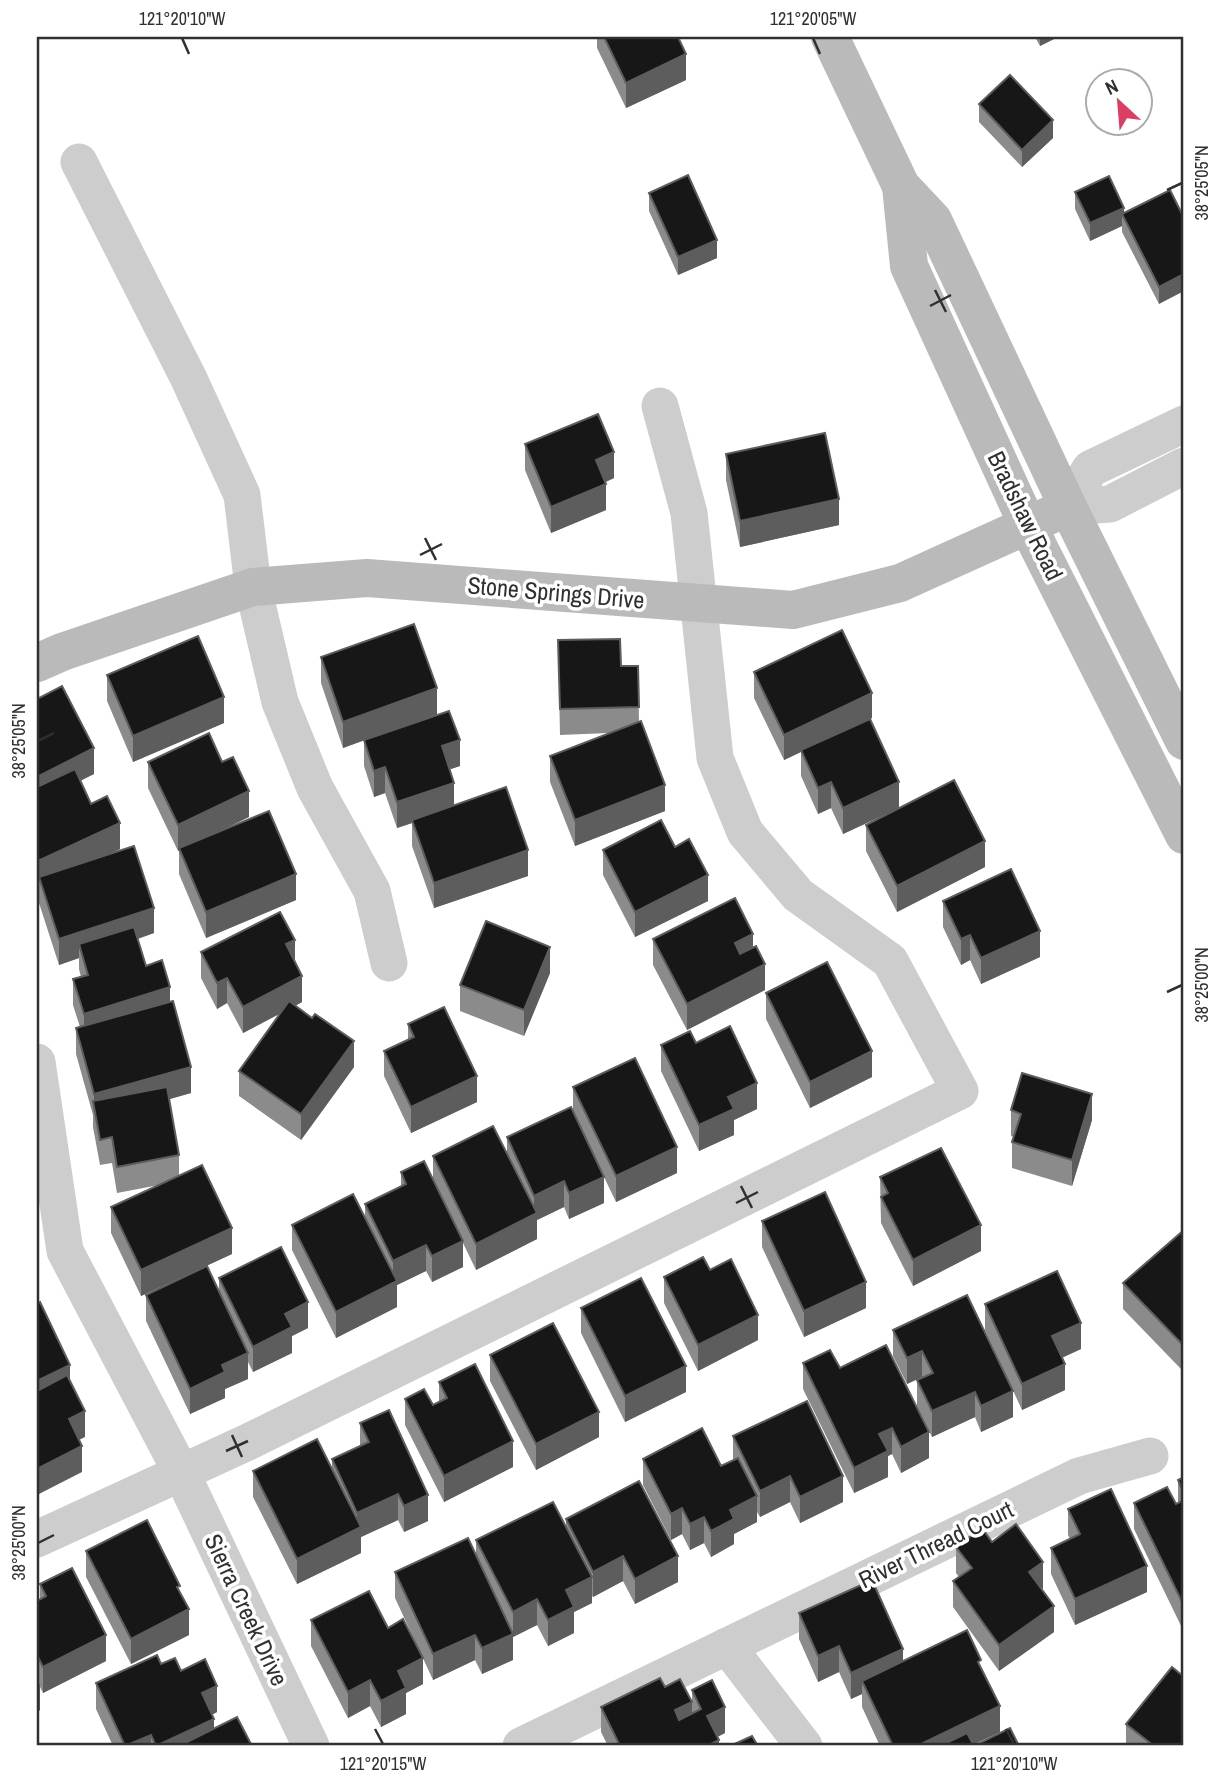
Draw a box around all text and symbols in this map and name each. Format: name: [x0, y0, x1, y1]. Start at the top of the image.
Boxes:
text: 121°20'10"W: [139, 6, 225, 31]
text: 121°20'05"W: [770, 6, 856, 31]
north arrow: [1084, 66, 1154, 136]
text: N: [1101, 73, 1122, 101]
text: 38°25'05"N: [1189, 145, 1214, 221]
street label: Bradshaw Road: [981, 446, 1071, 585]
street label: Stone Springs Drive: [466, 568, 646, 616]
text: 38°25'05"N: [6, 703, 31, 779]
text: 38°25'00"N: [1189, 947, 1214, 1023]
street label: River Thread Court: [853, 1493, 1019, 1595]
text: 38°25'00"N: [6, 1505, 31, 1581]
street label: Sierra Creek Drive: [198, 1528, 296, 1691]
text: 121°20'15"W: [340, 1751, 426, 1776]
text: 121°20'10"W: [971, 1751, 1057, 1776]

